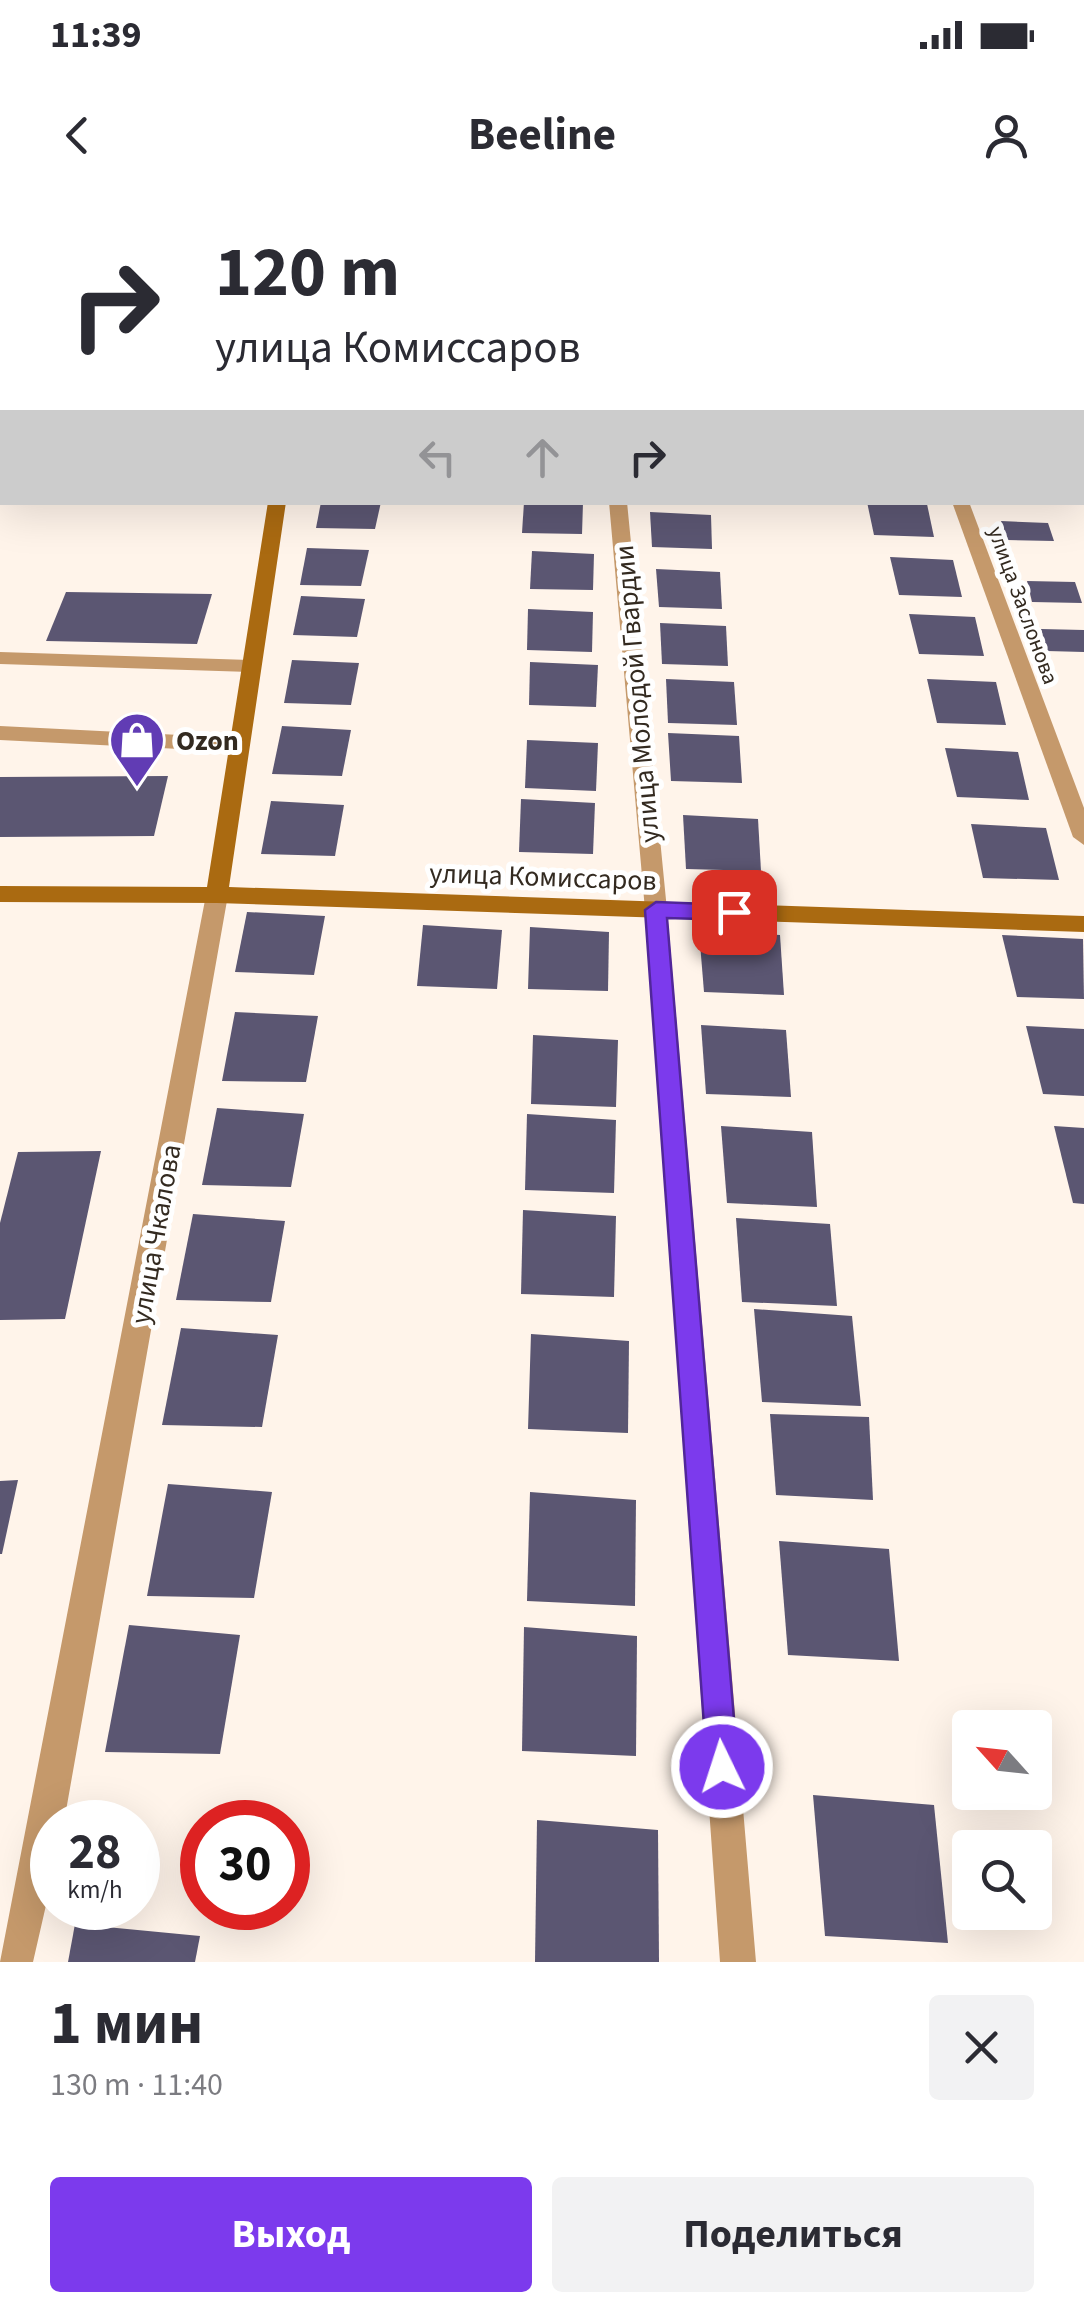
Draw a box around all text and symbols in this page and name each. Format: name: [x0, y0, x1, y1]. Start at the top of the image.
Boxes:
text: 11:39: [50, 8, 142, 62]
text: Beeline: [468, 103, 616, 167]
icon: back: [50, 108, 105, 163]
icon: person: [979, 108, 1034, 163]
text: 120 m: [215, 223, 400, 323]
icon: right: [50, 240, 180, 370]
text: улица Комиссаров: [215, 316, 581, 380]
icon: left: [410, 430, 465, 485]
icon: ahead: [515, 430, 570, 485]
icon: right: [620, 430, 675, 485]
street label: улица Заслонова: [980, 522, 1066, 689]
street label: улица Молодой Гвардии: [604, 543, 670, 845]
shop icon: Ozon: [107, 710, 167, 789]
place label: Ozon: [176, 721, 239, 761]
street label: улица Комиссаров: [429, 853, 657, 901]
pin: [692, 870, 777, 955]
icon: arrive: [707, 885, 762, 940]
street label: улица Чкалова: [121, 1141, 191, 1327]
north arrow: [952, 1710, 1052, 1810]
map controls: [952, 1710, 1052, 1930]
position arrow: [670, 1715, 774, 1819]
speed limit sign: 30: [180, 1800, 310, 1930]
text: 28: [69, 1817, 121, 1888]
button: search: [952, 1830, 1052, 1930]
text: km/h: [67, 1872, 123, 1908]
text: 1 мин: [50, 1982, 203, 2067]
button: close: [929, 1995, 1034, 2100]
text: 130 m · 11:40: [50, 2062, 223, 2108]
button: Выход: [50, 2177, 532, 2292]
button: Поделиться: [552, 2177, 1034, 2292]

